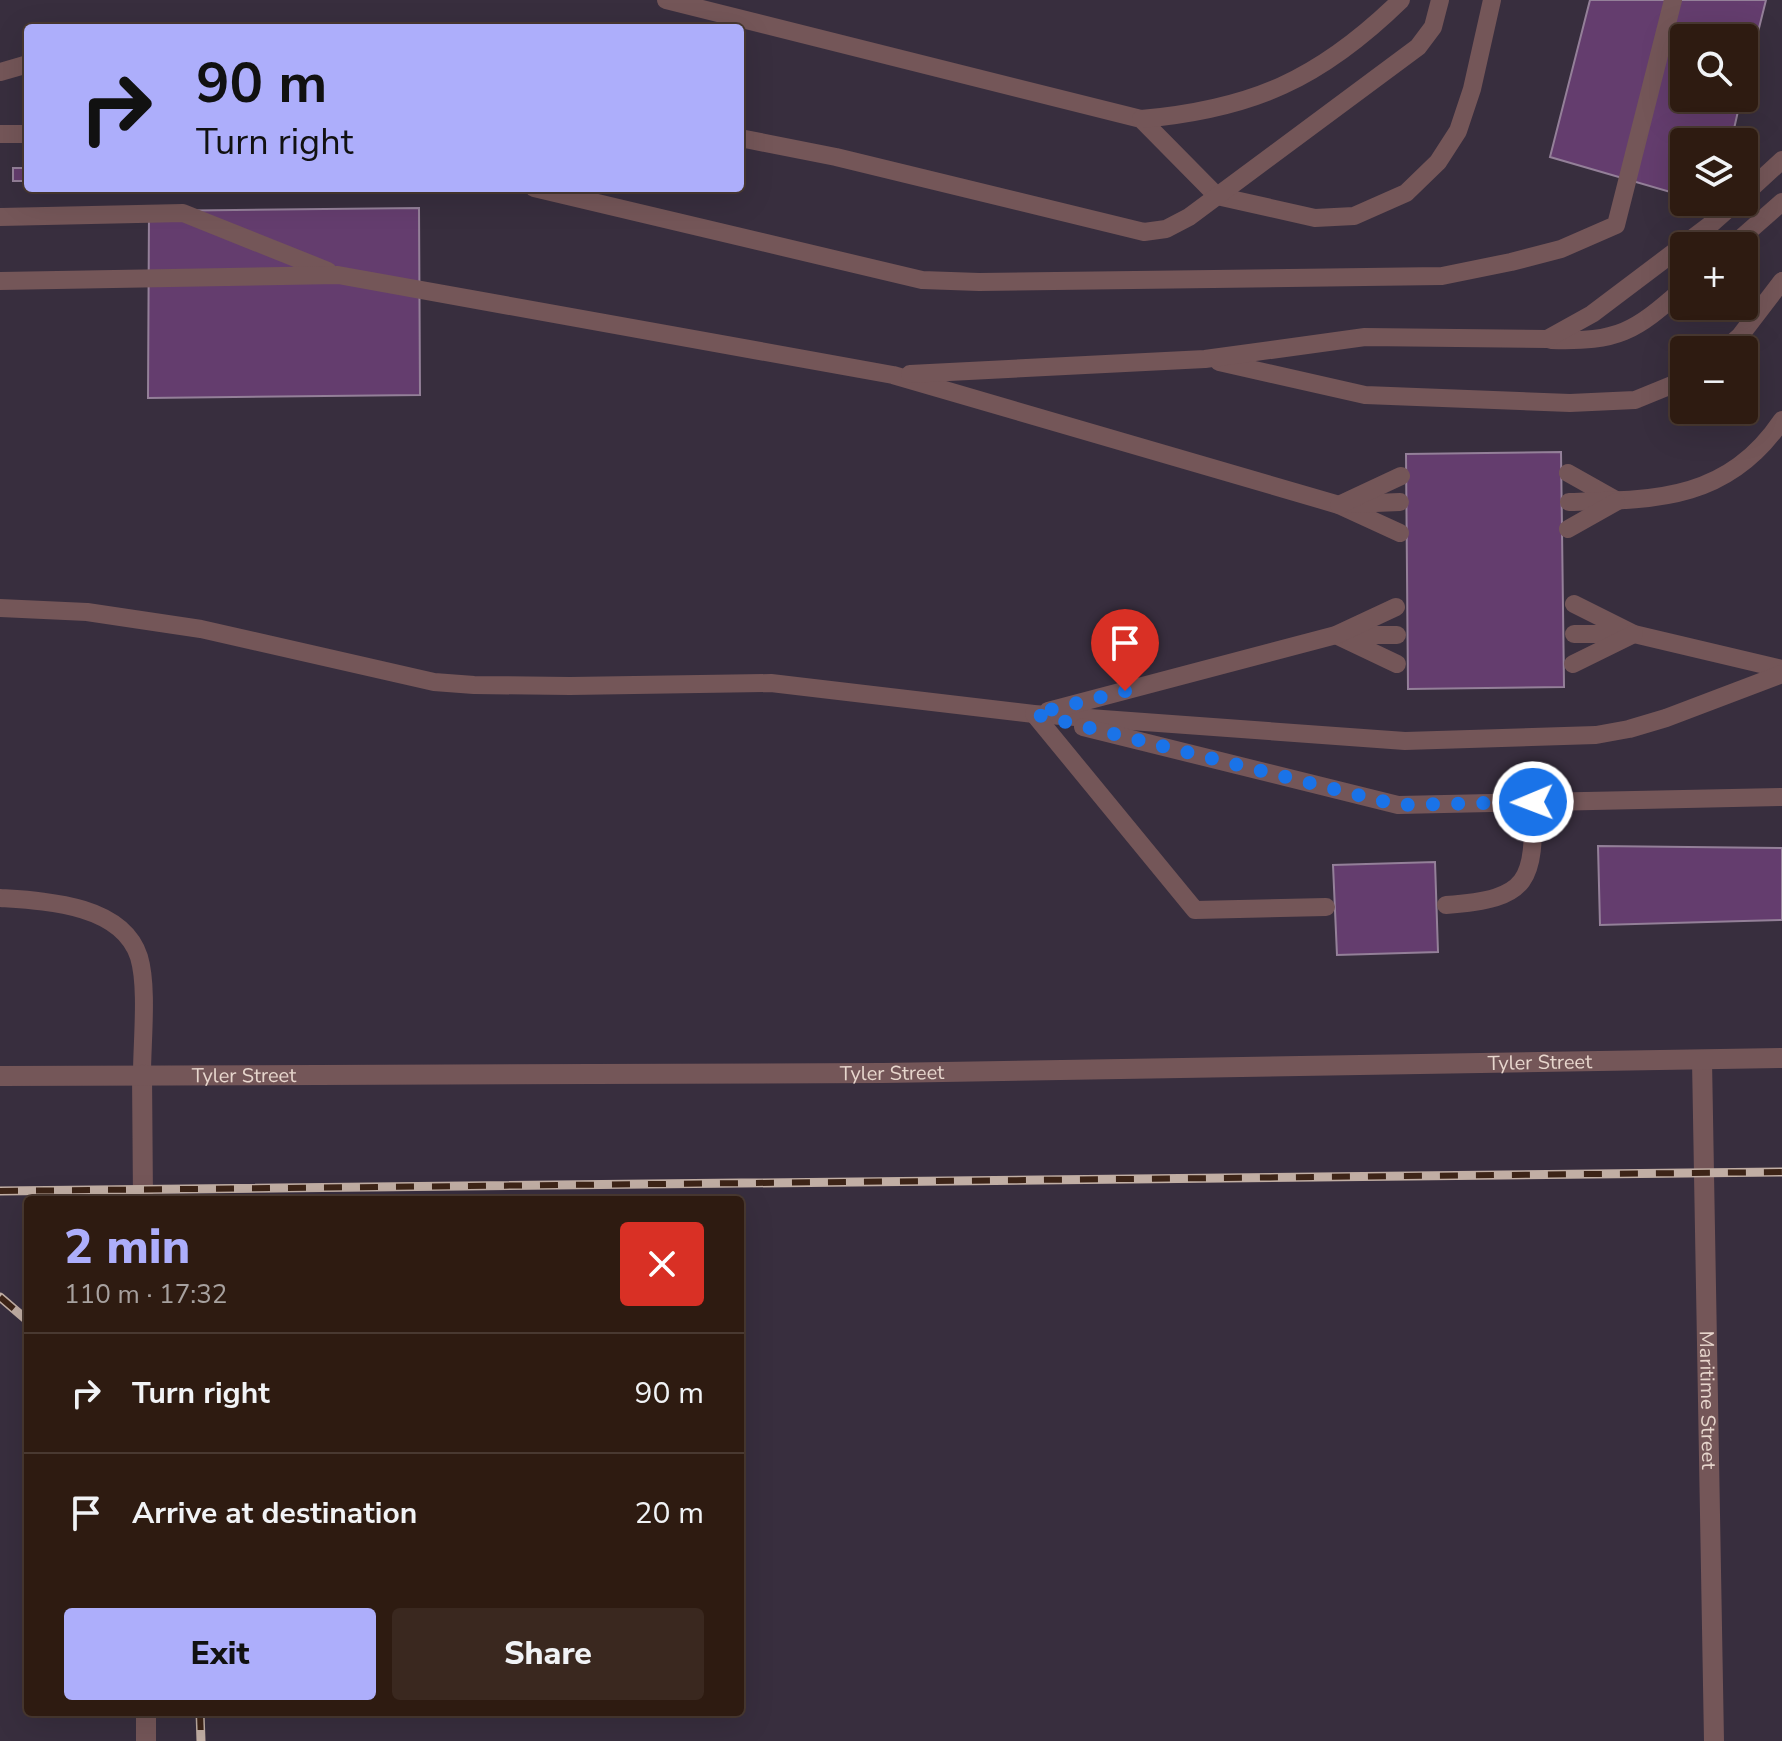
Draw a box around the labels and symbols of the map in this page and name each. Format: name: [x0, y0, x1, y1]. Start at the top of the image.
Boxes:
pin: [1091, 609, 1159, 691]
position arrow: [1491, 760, 1575, 844]
street label: Tyler Street: [1487, 1048, 1593, 1076]
street label: Tyler Street: [840, 1058, 945, 1087]
street label: Tyler Street: [192, 1061, 297, 1089]
street label: Maritime Street: [1693, 1330, 1723, 1471]

